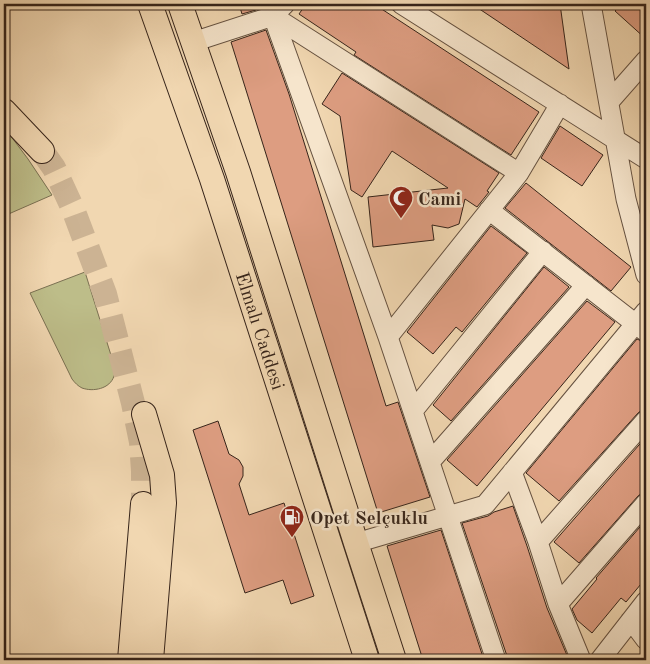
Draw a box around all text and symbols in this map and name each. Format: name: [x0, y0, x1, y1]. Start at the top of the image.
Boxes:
mosque icon: Cami: [388, 185, 414, 219]
place label: Cami: [418, 191, 461, 210]
street label: Elmalı Caddesi: [231, 270, 286, 393]
fuel station icon: Opet Selçuklu: [279, 504, 305, 538]
place label: Opet Selçuklu: [310, 510, 428, 529]

